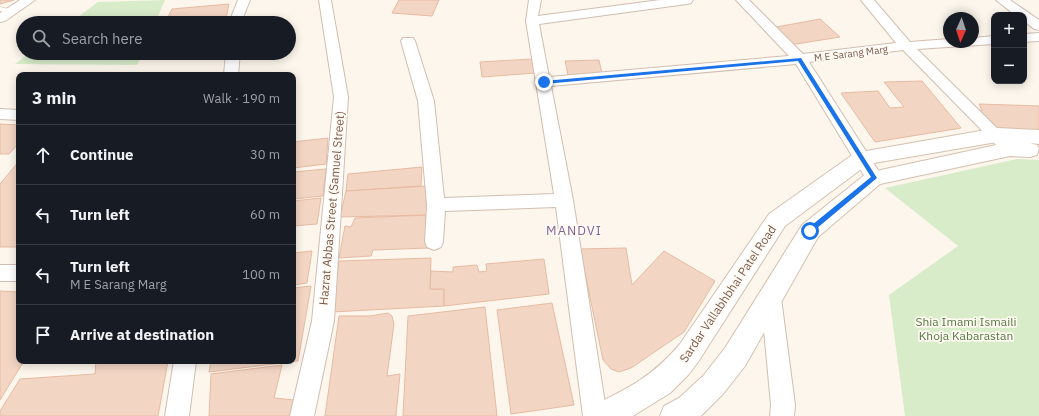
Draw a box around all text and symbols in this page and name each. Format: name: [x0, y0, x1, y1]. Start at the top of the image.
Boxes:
north arrow: [943, 12, 979, 48]
map controls: [991, 12, 1027, 84]
button: +: [991, 12, 1027, 48]
search box: [16, 16, 296, 60]
icon: search: [30, 27, 52, 49]
text: Search here: [62, 29, 142, 48]
street label: M E Sarang Marg: [813, 42, 889, 64]
button: −: [991, 48, 1027, 84]
route end: [535, 73, 553, 91]
text: 3 min: [32, 87, 76, 109]
text: Walk · 190 m: [203, 90, 280, 107]
street label: Hazrat Abbas Street (Samuel Street): [316, 110, 347, 306]
icon: ahead: [32, 144, 54, 166]
text: Continue: [70, 145, 134, 164]
text: 30 m: [250, 146, 280, 163]
icon: left: [32, 204, 54, 226]
text: Turn left: [70, 205, 130, 224]
text: 60 m: [250, 206, 280, 223]
district label: MANDVI: [546, 222, 602, 239]
street label: Sardar Vallabhbhai Patel Road: [676, 222, 779, 365]
route start: [801, 222, 819, 240]
text: Turn left: [70, 257, 130, 276]
icon: left: [32, 264, 54, 286]
text: 100 m: [242, 266, 280, 283]
text: M E Sarang Marg: [70, 276, 167, 293]
park label: Shia Imami Ismaili Khoja Kabarastan: [916, 314, 1016, 343]
icon: arrive: [32, 324, 54, 346]
text: Arrive at destination: [70, 325, 214, 344]

